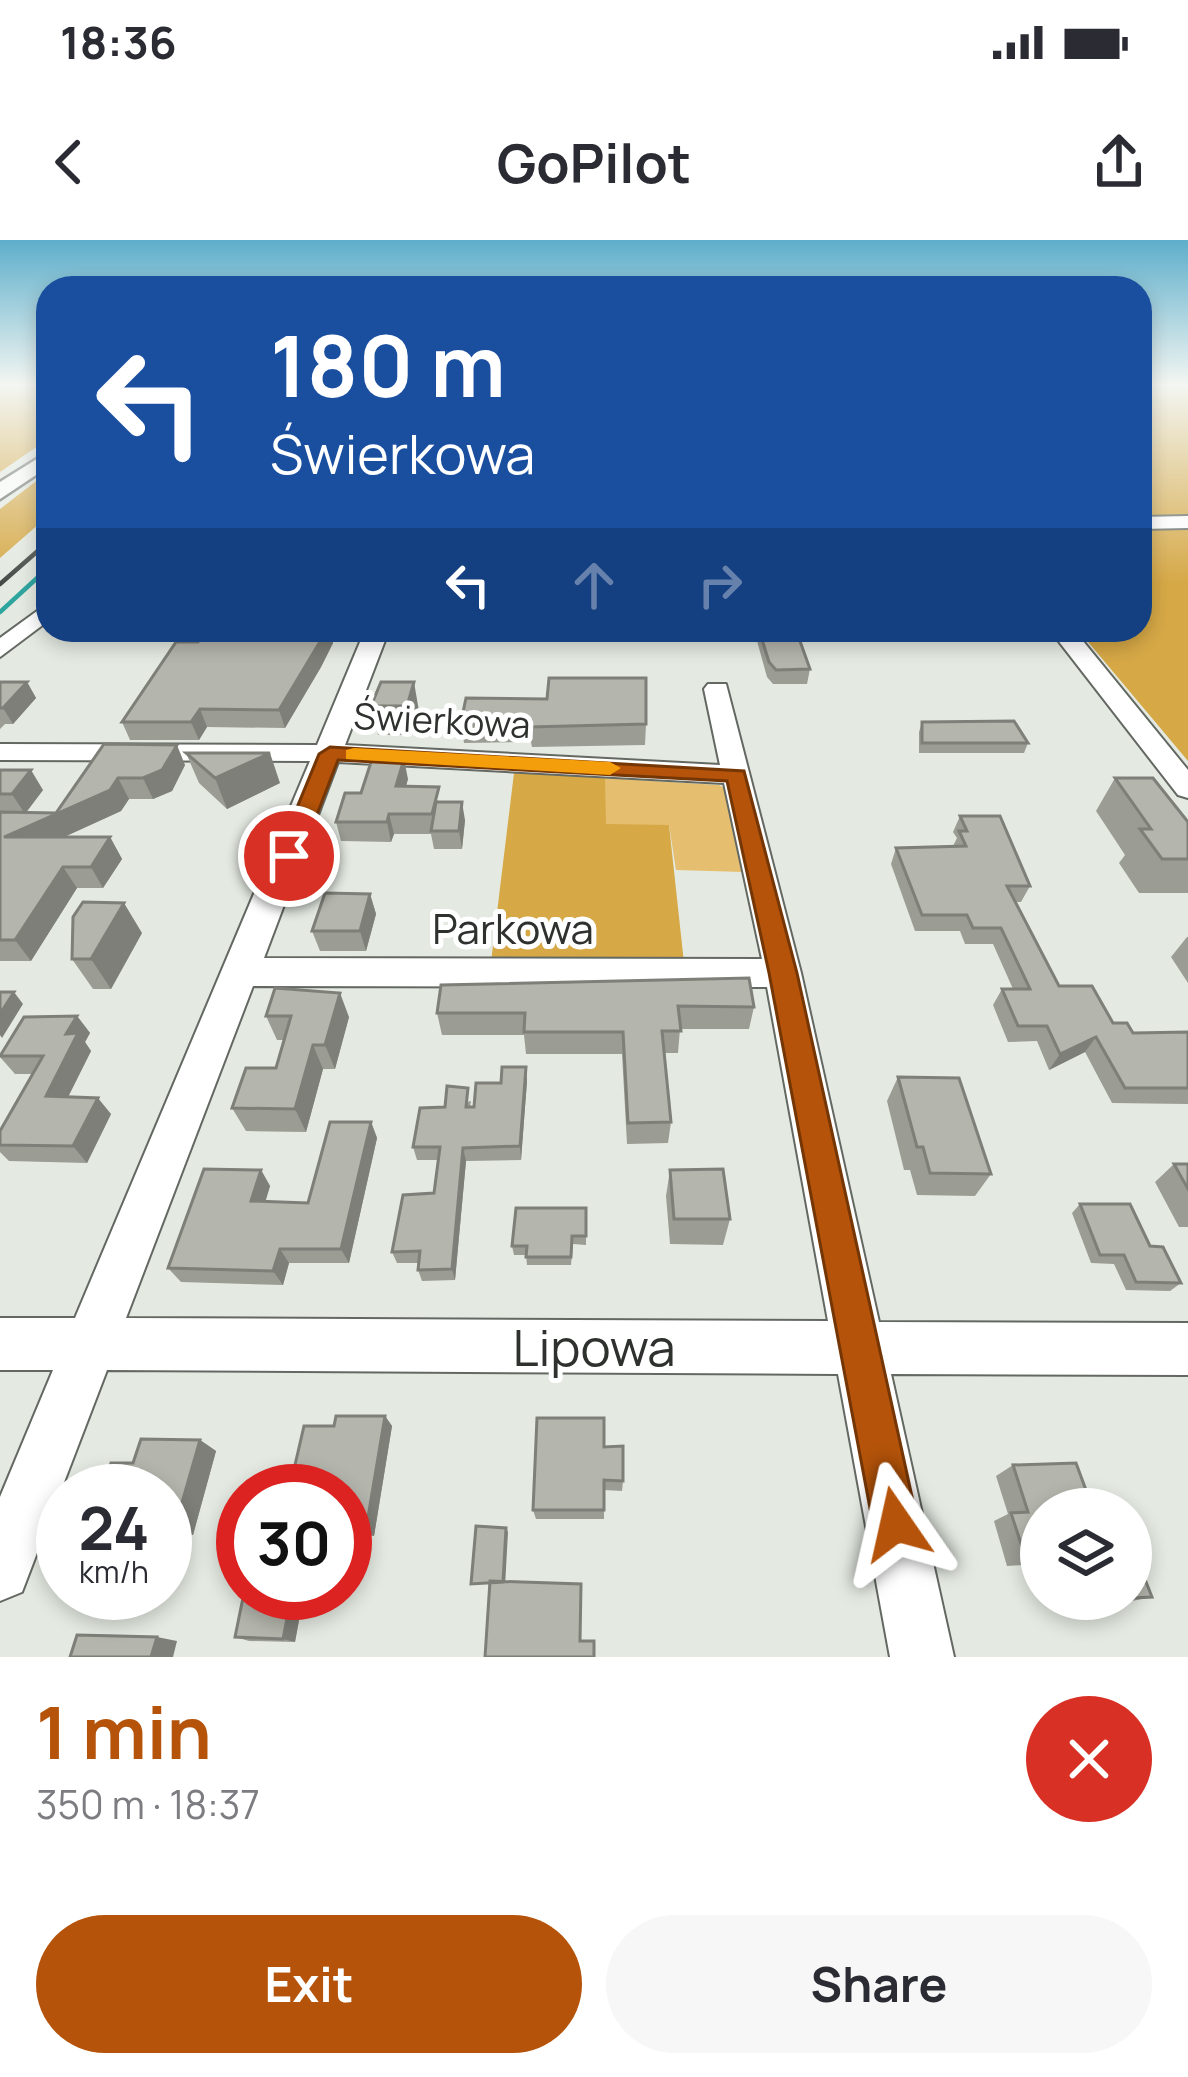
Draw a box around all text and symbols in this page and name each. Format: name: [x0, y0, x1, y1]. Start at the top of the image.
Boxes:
text: 18:36: [60, 11, 177, 73]
text: GoPilot: [497, 125, 691, 199]
icon: back: [36, 129, 102, 195]
icon: share: [1086, 129, 1152, 195]
text: 180 m: [270, 307, 506, 422]
icon: left: [72, 324, 228, 480]
text: Świerkowa: [270, 416, 535, 490]
icon: left: [435, 552, 501, 618]
icon: ahead: [561, 552, 627, 618]
icon: right: [687, 552, 753, 618]
street label: Świerkowa: [352, 691, 532, 749]
pin: [238, 805, 340, 907]
icon: arrive: [256, 823, 322, 889]
street label: Parkowa: [432, 899, 594, 957]
street label: Lipowa: [512, 1312, 676, 1381]
position arrow: [833, 1461, 959, 1587]
speed limit sign: 30: [216, 1464, 372, 1620]
text: 24: [78, 1486, 150, 1568]
map controls: [1020, 1488, 1152, 1620]
button: layers: [1020, 1488, 1152, 1620]
text: km/h: [79, 1551, 149, 1592]
text: 1 min: [36, 1682, 212, 1781]
button: close: [1026, 1696, 1152, 1822]
text: 350 m · 18:37: [36, 1777, 260, 1831]
button: Exit: [36, 1915, 582, 2053]
button: Share: [606, 1915, 1152, 2053]

